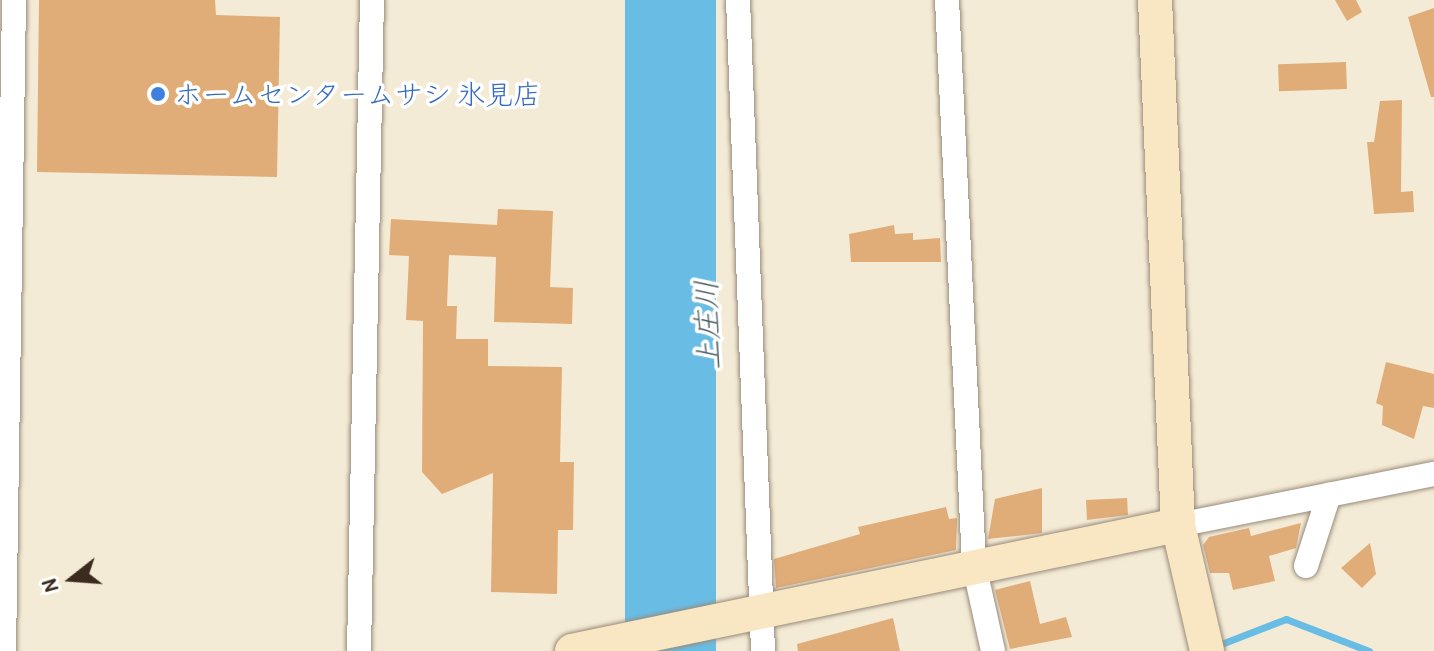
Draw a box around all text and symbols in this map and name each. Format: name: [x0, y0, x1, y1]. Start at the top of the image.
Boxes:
place label: ホームセンタームサシ 氷見店: [174, 77, 544, 111]
marker: ホームセンタームサシ 氷見店: [149, 85, 167, 103]
water label: 上庄川: [687, 279, 727, 371]
north arrow: [32, 539, 112, 619]
text: N: [33, 576, 65, 596]

